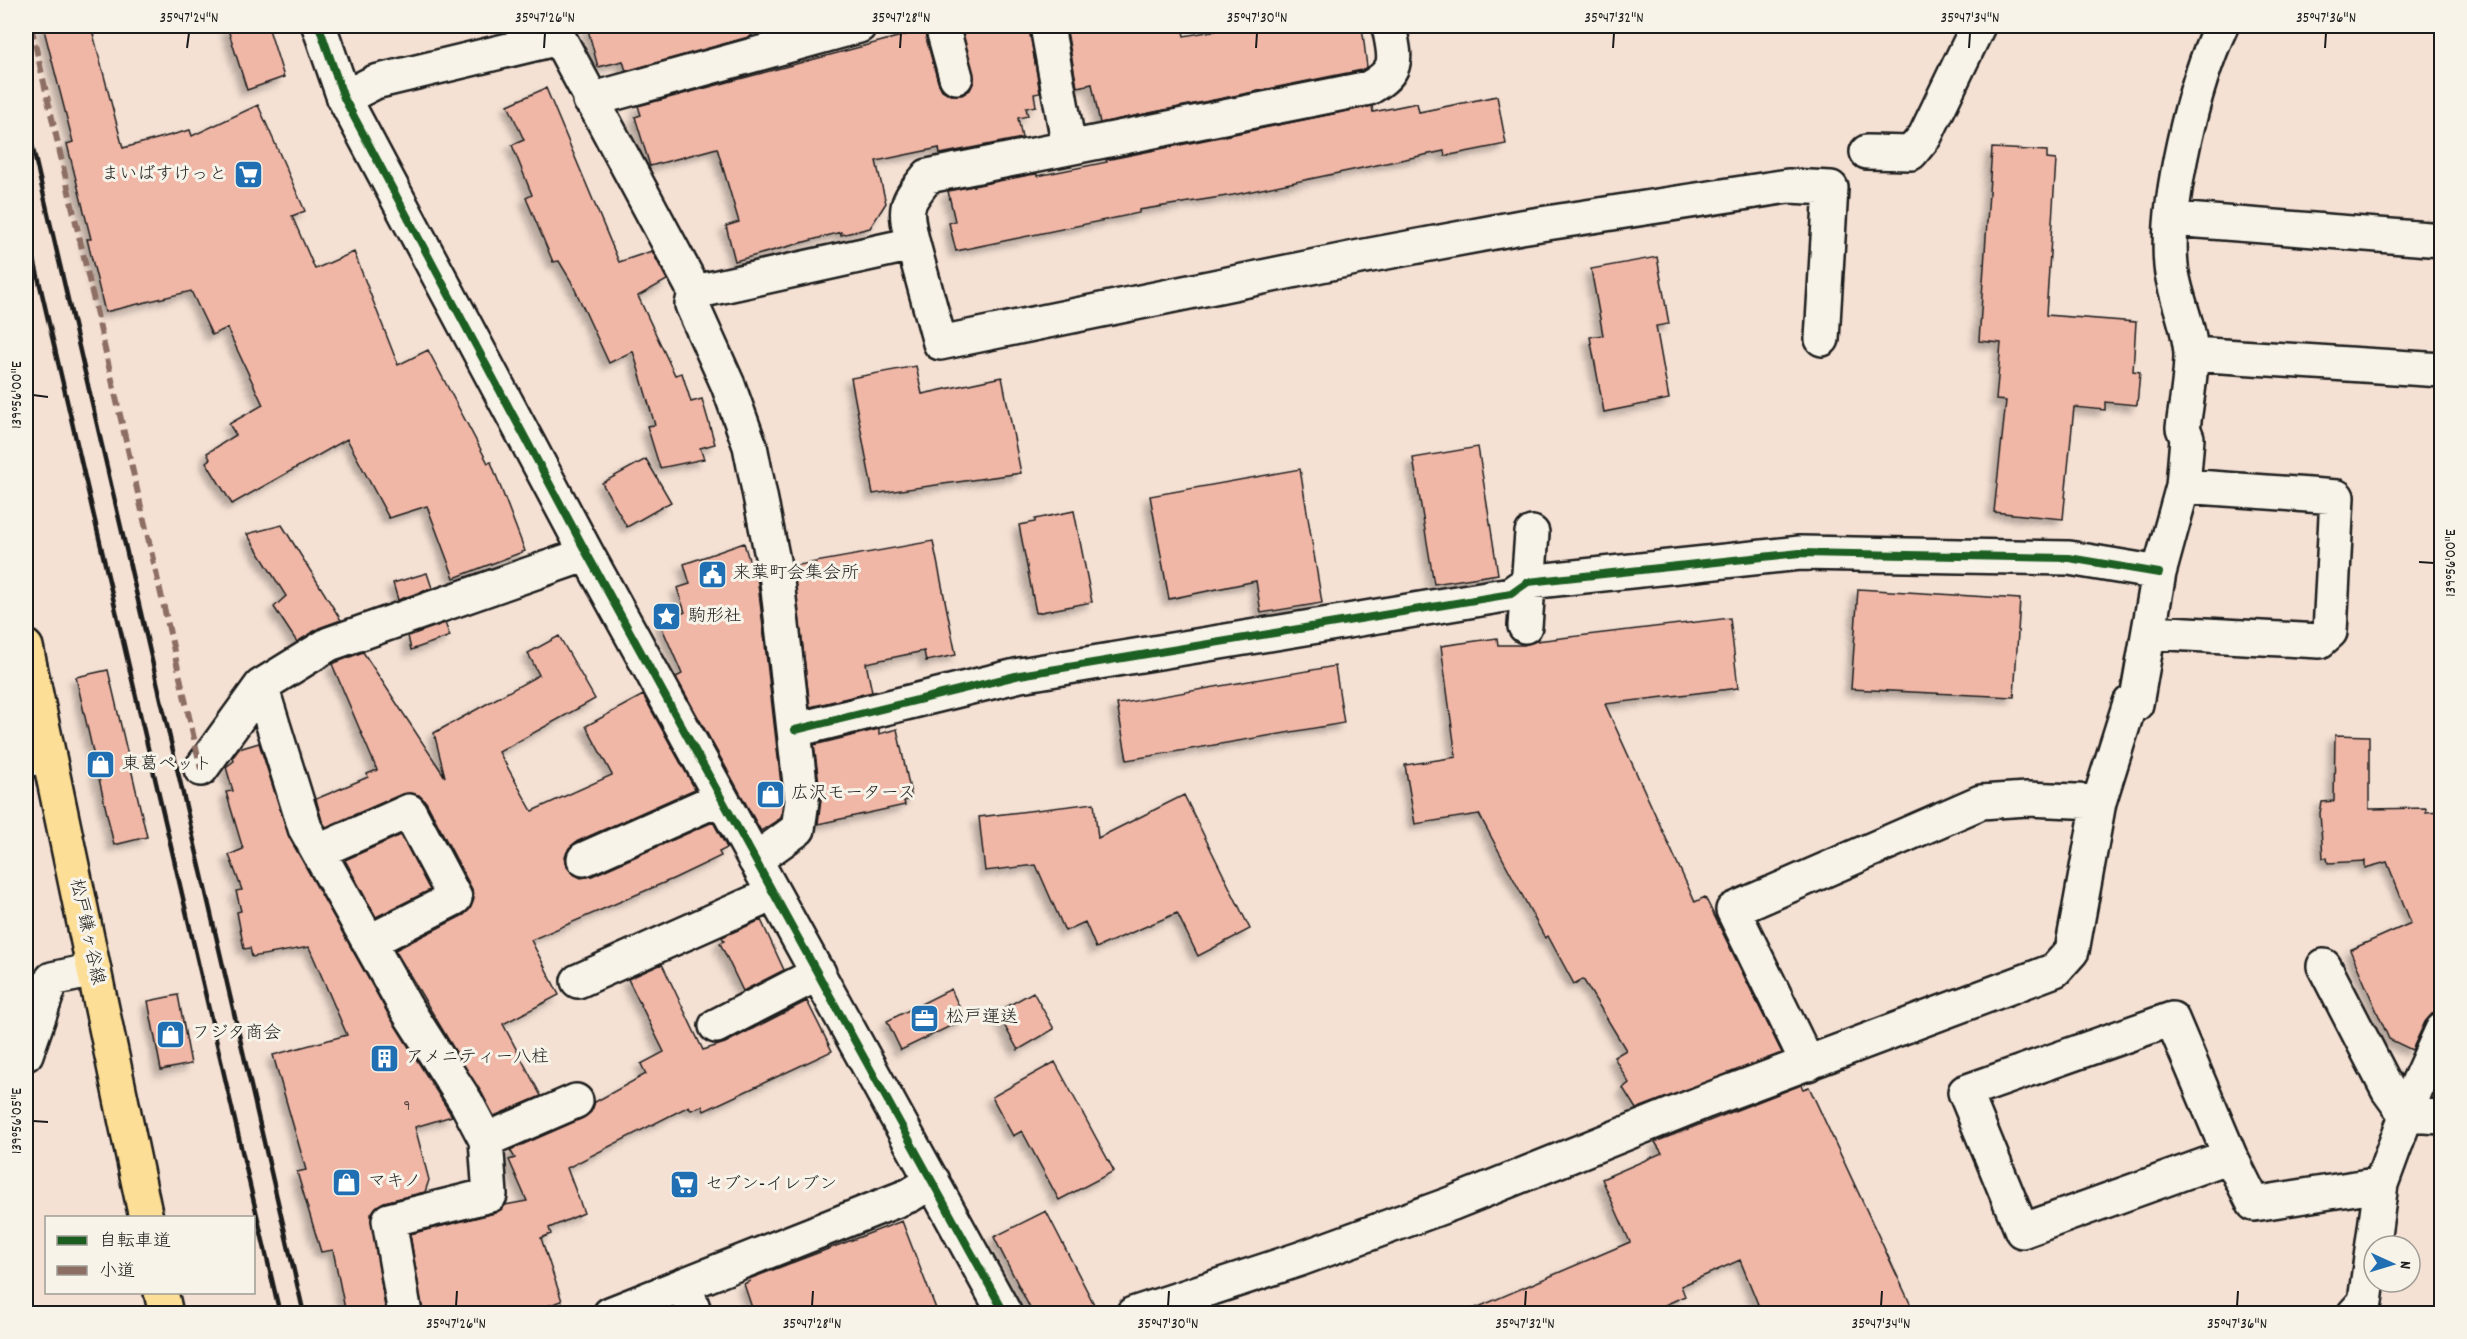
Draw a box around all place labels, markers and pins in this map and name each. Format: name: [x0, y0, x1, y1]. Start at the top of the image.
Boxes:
supermarket icon: まいばすけっと: [232, 159, 264, 191]
place label: まいばすけっと: [101, 163, 227, 188]
public building icon: 来葉町会集会所: [696, 558, 728, 590]
place label: 来葉町会集会所: [733, 562, 859, 587]
place icon: 駒形社: [651, 601, 683, 633]
place label: 駒形社: [688, 605, 742, 630]
shop icon: 東葛ペット: [85, 749, 117, 781]
place label: 東葛ペット: [122, 753, 212, 778]
shop icon: 広沢モータース: [754, 778, 786, 810]
place label: 広沢モータース: [791, 782, 916, 807]
office icon: 松戸運送: [909, 1002, 941, 1034]
place label: 松戸運送: [946, 1006, 1018, 1031]
shop icon: フジタ商会: [155, 1018, 187, 1050]
place label: フジタ商会: [192, 1022, 281, 1047]
building icon: アメニティー八柱: [369, 1042, 401, 1074]
place label: アメニティー八柱: [406, 1046, 549, 1071]
shop icon: マキノ: [331, 1166, 363, 1198]
supermarket icon: セブン-イレブン: [668, 1169, 700, 1201]
place label: マキノ: [368, 1170, 421, 1195]
place label: セブン-イレブン: [705, 1173, 837, 1198]

